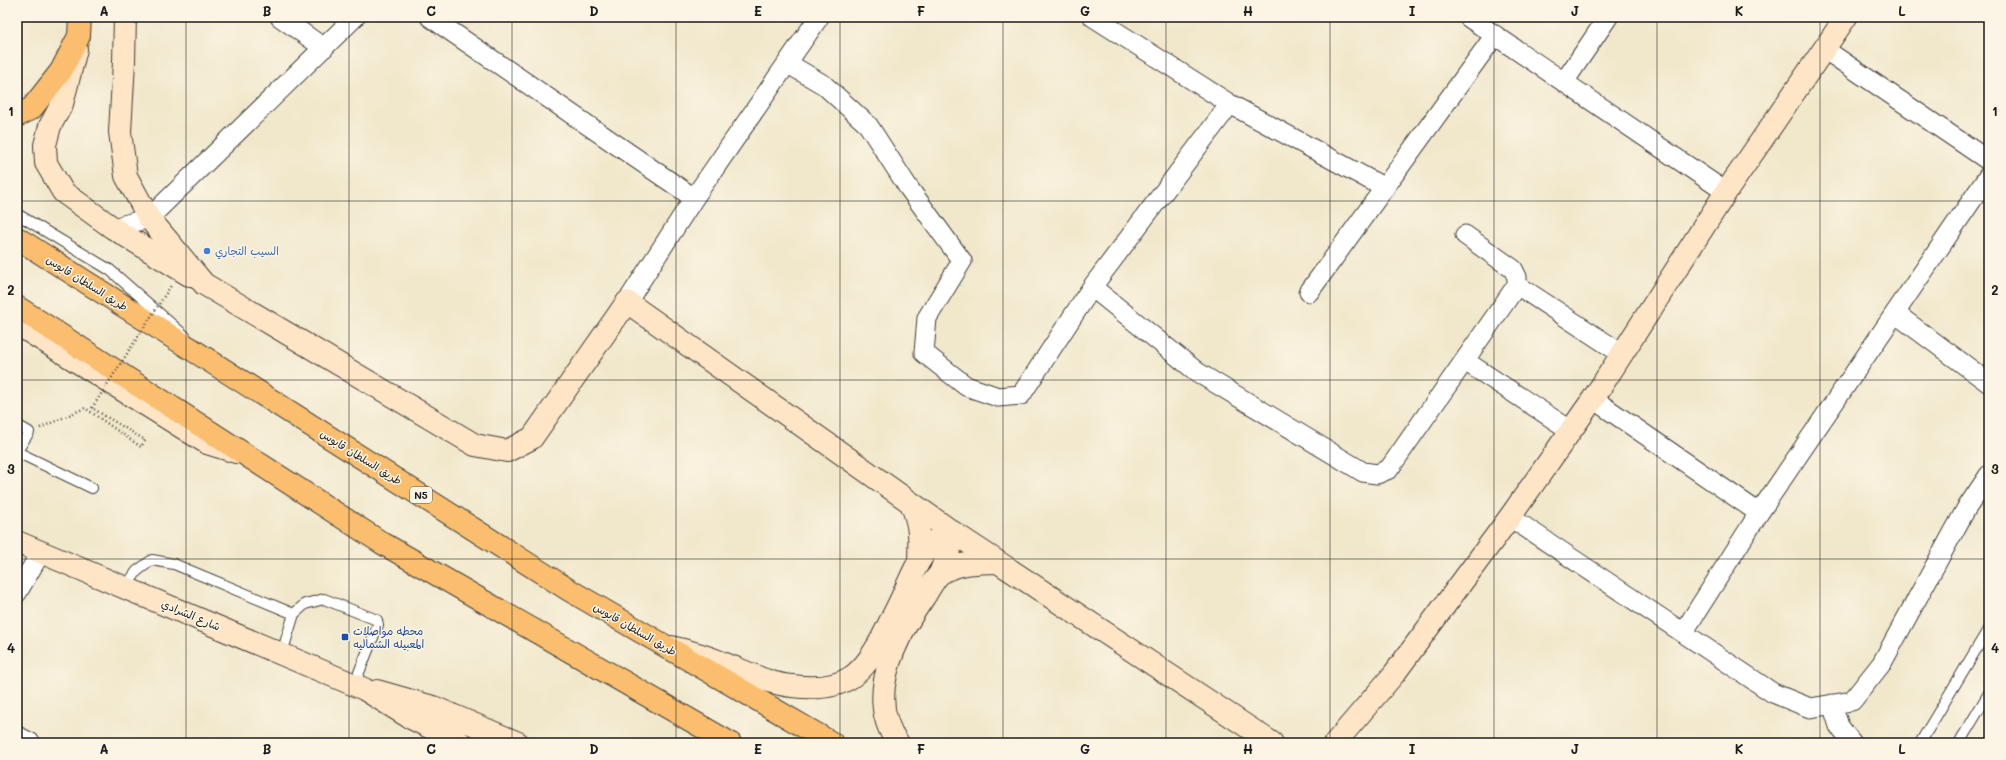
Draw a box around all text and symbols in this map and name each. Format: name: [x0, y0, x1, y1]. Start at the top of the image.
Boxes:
text: A: [99, 2, 109, 19]
text: B: [263, 2, 272, 19]
text: C: [426, 2, 436, 19]
text: D: [589, 2, 599, 19]
text: E: [754, 2, 762, 19]
text: F: [917, 2, 925, 19]
text: G: [1080, 2, 1090, 19]
text: H: [1243, 2, 1253, 19]
text: I: [1409, 2, 1416, 19]
text: J: [1571, 2, 1579, 19]
text: K: [1735, 2, 1744, 19]
text: L: [1898, 2, 1906, 19]
text: 1: [8, 102, 14, 119]
text: 1: [1992, 102, 1998, 119]
place label: السيب التجاري: [215, 243, 279, 260]
marker: السيب التجاري: [202, 246, 212, 256]
street label: طريق السلطان قابوس: [43, 251, 131, 315]
text: 2: [7, 281, 15, 298]
text: 2: [1991, 281, 1999, 298]
street label: طريق السلطان قابوس: [317, 425, 405, 489]
text: 3: [7, 460, 15, 477]
text: 3: [1991, 460, 1999, 477]
road number: N5: [410, 487, 432, 503]
street label: شارع الشرادي: [159, 595, 223, 636]
street label: طريق السلطان قابوس: [590, 599, 680, 659]
place label: محطه مواصلات المعبيله الشماليه: [353, 623, 424, 652]
marker: محطه مواصلات المعبيله الشماليه: [340, 632, 350, 642]
text: 4: [7, 639, 15, 656]
text: 4: [1991, 639, 1999, 656]
text: A: [99, 740, 109, 757]
text: B: [263, 740, 272, 757]
text: C: [426, 740, 436, 757]
text: D: [589, 740, 599, 757]
text: E: [754, 740, 762, 757]
text: F: [917, 740, 925, 757]
text: G: [1080, 740, 1090, 757]
text: H: [1243, 740, 1253, 757]
text: I: [1409, 740, 1416, 757]
text: J: [1571, 740, 1579, 757]
text: K: [1735, 740, 1744, 757]
text: L: [1898, 740, 1906, 757]

